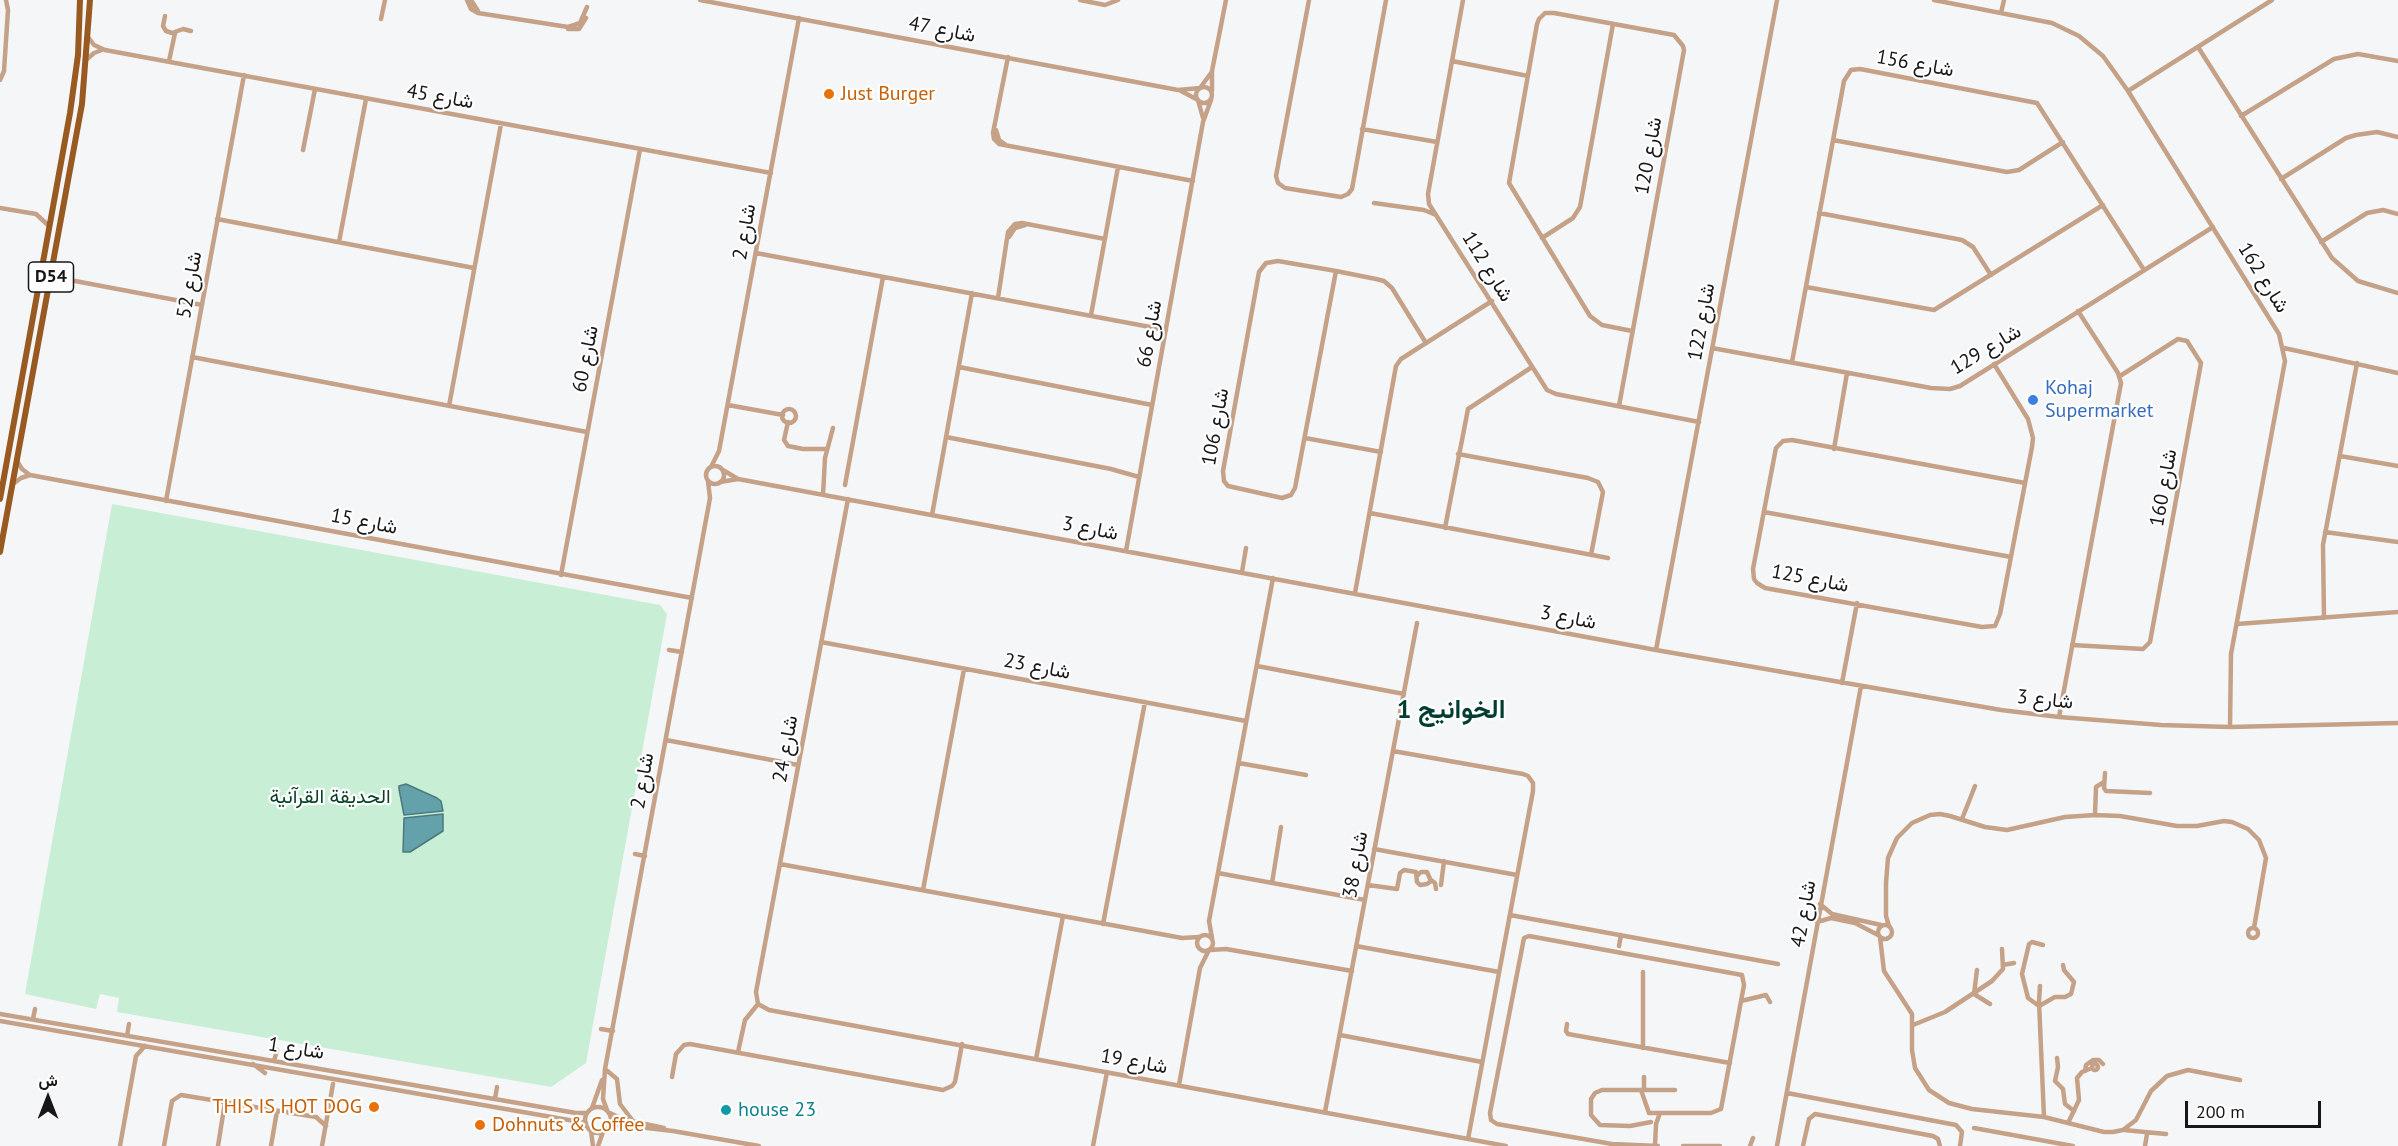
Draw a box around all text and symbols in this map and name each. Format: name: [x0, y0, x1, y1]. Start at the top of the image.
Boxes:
street label: شارع 47: [907, 12, 977, 48]
street label: شارع 156: [1874, 45, 1956, 83]
street label: شارع 45: [405, 79, 475, 115]
place label: Just Burger: [841, 82, 935, 106]
marker: Just Burger: [822, 87, 836, 101]
street label: شارع 120: [1630, 115, 1668, 197]
street label: شارع 2: [728, 202, 762, 262]
street label: شارع 112: [1456, 227, 1518, 307]
street label: شارع 162: [2232, 238, 2294, 318]
street label: شارع 52: [172, 250, 208, 320]
road number: D54: [28, 262, 74, 292]
street label: شارع 122: [1683, 281, 1721, 363]
street label: شارع 66: [1132, 299, 1168, 369]
street label: شارع 129: [1946, 320, 2026, 380]
street label: شارع 60: [568, 324, 604, 394]
place label: Kohaj Supermarket: [2045, 376, 2153, 423]
street label: شارع 106: [1197, 386, 1235, 468]
marker: Kohaj Supermarket: [2026, 393, 2040, 407]
street label: شارع 160: [2145, 447, 2183, 529]
street label: شارع 15: [329, 504, 399, 540]
street label: شارع 3: [1060, 512, 1120, 546]
street label: شارع 125: [1769, 560, 1851, 598]
street label: شارع 3: [1538, 601, 1598, 635]
street label: شارع 23: [1002, 649, 1072, 685]
street label: شارع 3: [2016, 685, 2074, 715]
district label: الخوانيج 1: [1397, 695, 1505, 727]
street label: شارع 24: [768, 714, 804, 784]
street label: شارع 2: [626, 751, 660, 811]
park label: الحديقة القرآنية: [269, 785, 391, 809]
street label: شارع 38: [1338, 830, 1374, 900]
street label: شارع 42: [1786, 879, 1822, 949]
street label: شارع 1: [266, 1033, 326, 1065]
street label: شارع 19: [1099, 1044, 1169, 1080]
north arrow: [18, 1068, 78, 1128]
text: ش: [38, 1070, 58, 1090]
scale bar: [2188, 1089, 2324, 1127]
place label: THIS IS HOT DOG: [212, 1095, 362, 1119]
place label: house 23: [738, 1098, 816, 1122]
marker: THIS IS HOT DOG: [367, 1100, 381, 1114]
text: 200 m: [2196, 1100, 2245, 1123]
marker: house 23: [719, 1103, 733, 1117]
place label: Dohnuts & Coffee: [492, 1113, 644, 1137]
marker: Dohnuts & Coffee: [473, 1118, 487, 1132]

